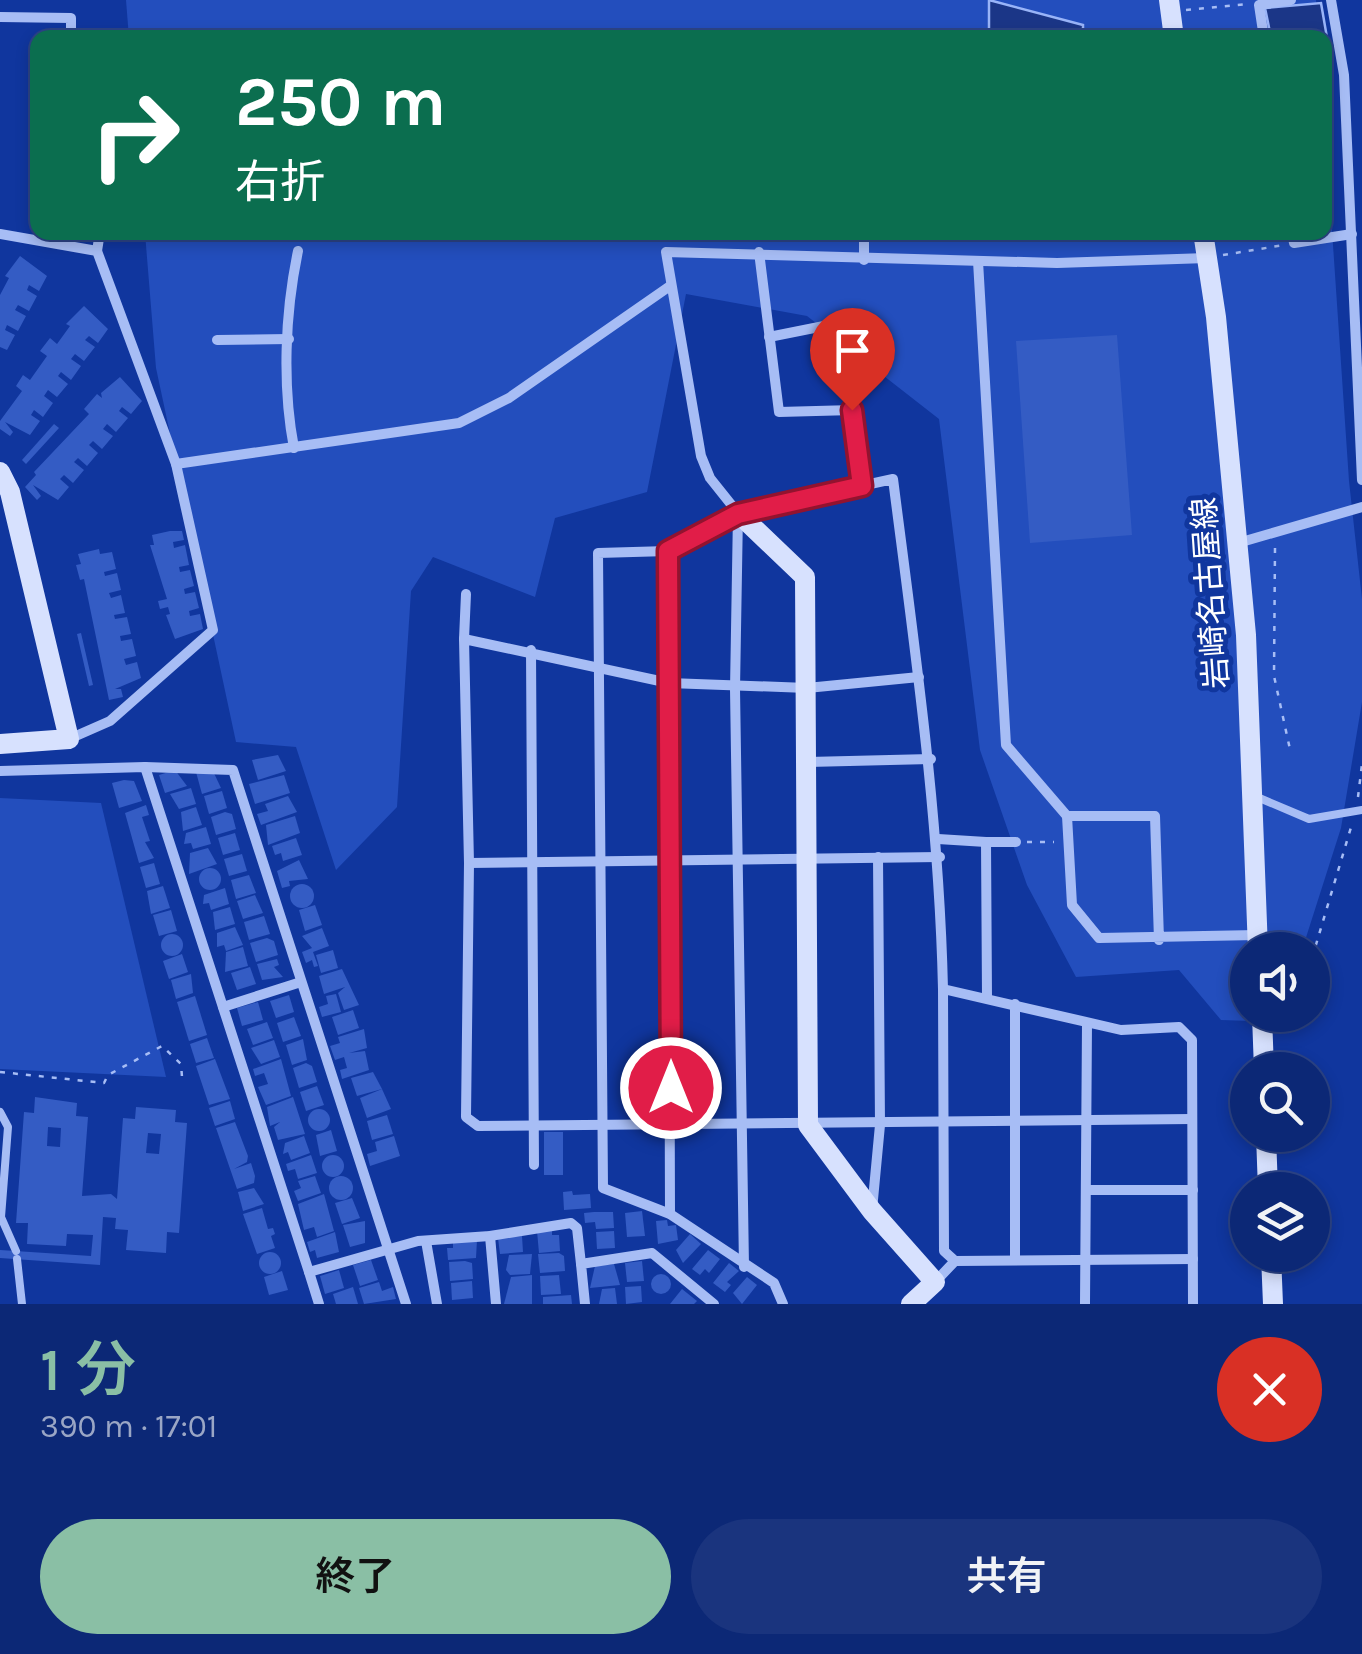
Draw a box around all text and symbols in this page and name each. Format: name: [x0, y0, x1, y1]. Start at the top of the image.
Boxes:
text: 250 m: [235, 61, 447, 143]
icon: right: [70, 70, 200, 200]
text: 右折: [235, 156, 325, 208]
pin: [810, 308, 895, 411]
icon: arrive: [825, 323, 880, 378]
street label: 岩崎名古屋線: [1185, 496, 1236, 690]
map controls: [1230, 932, 1330, 1272]
button: sound: [1230, 932, 1330, 1032]
position arrow: [619, 1036, 723, 1140]
button: search: [1230, 1052, 1330, 1152]
button: layers: [1230, 1172, 1330, 1272]
text: 1 分: [40, 1335, 136, 1405]
button: close: [1217, 1337, 1322, 1442]
text: 390 m · 17:01: [40, 1408, 217, 1445]
button: 終了: [40, 1519, 671, 1634]
button: 共有: [691, 1519, 1322, 1634]

